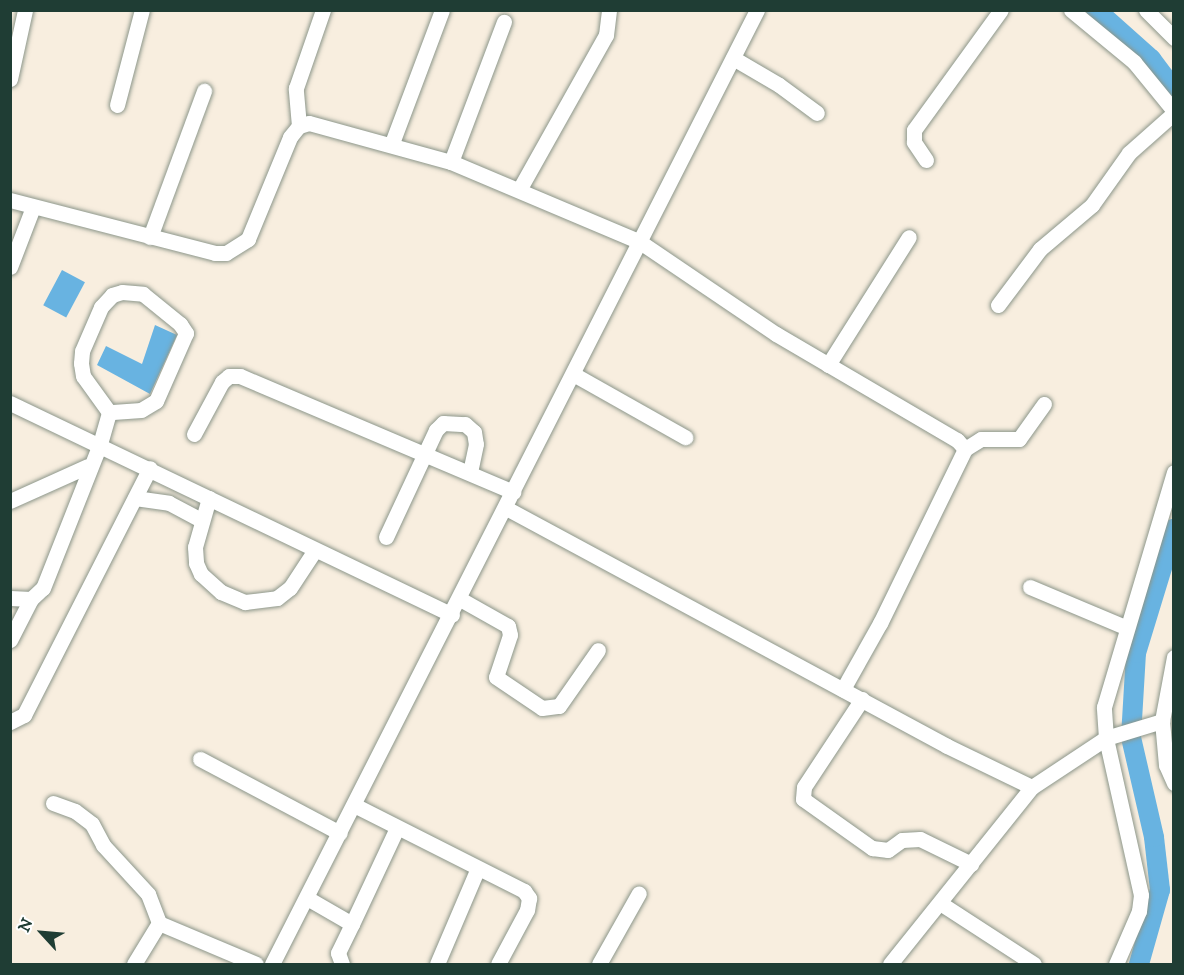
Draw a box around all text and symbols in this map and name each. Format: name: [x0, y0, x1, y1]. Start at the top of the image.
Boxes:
north arrow: [12, 903, 72, 963]
text: N: [14, 915, 38, 935]

